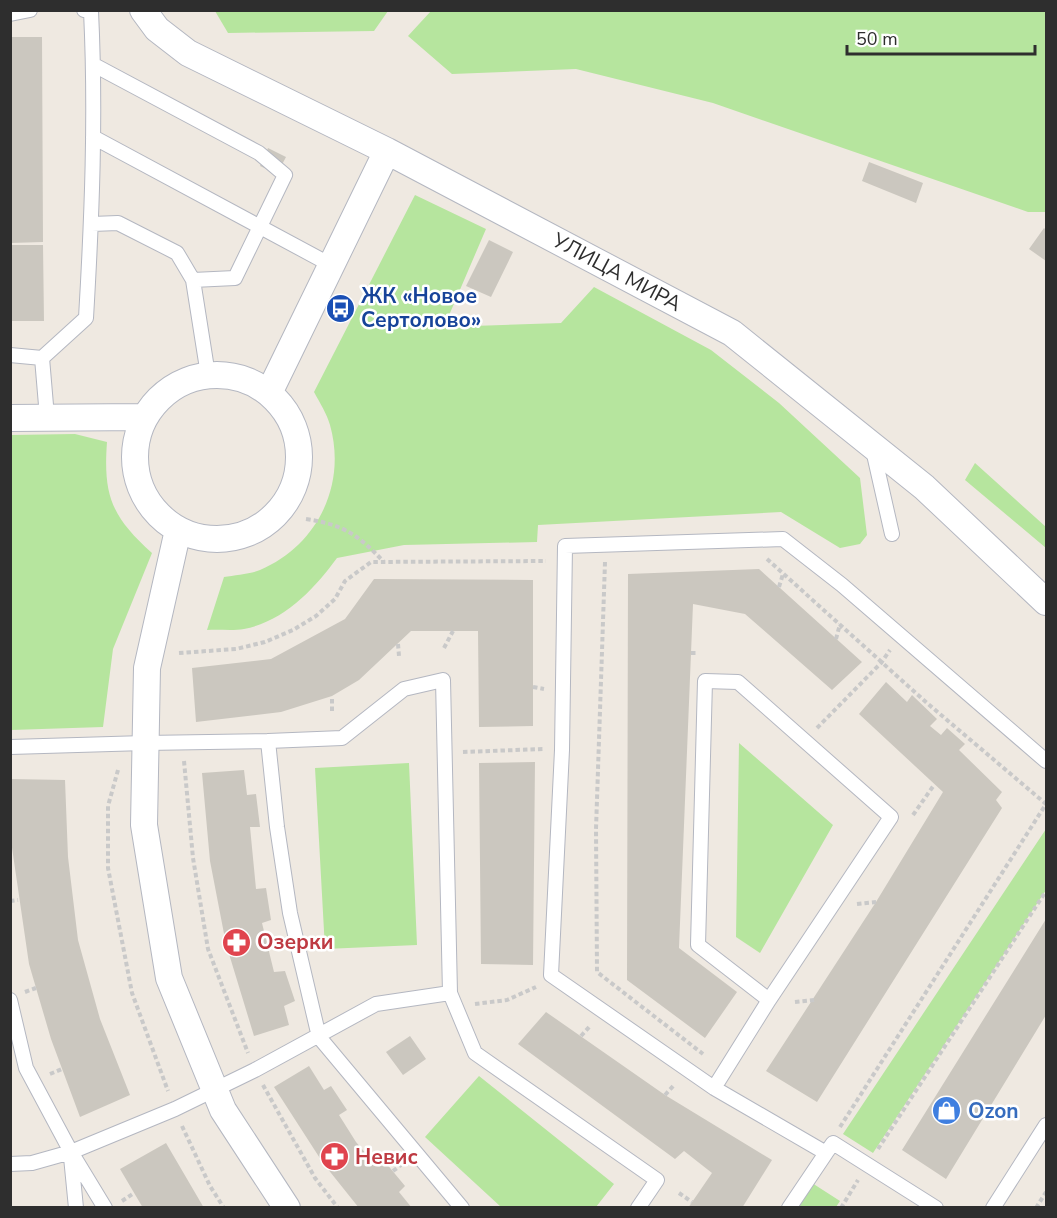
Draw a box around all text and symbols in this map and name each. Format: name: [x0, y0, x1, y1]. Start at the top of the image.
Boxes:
scale bar: [847, 18, 1034, 56]
text: 50 m: [856, 27, 898, 51]
street label: УЛИЦА МИРА: [547, 226, 686, 318]
place label: ЖК «Новое Сертолово»: [361, 282, 481, 334]
bus stop icon: ЖК «Новое Сертолово»: [324, 292, 356, 324]
pharmacy icon: Озерки: [220, 926, 252, 958]
place label: Озерки: [257, 928, 333, 956]
shop icon: Ozon: [931, 1095, 963, 1127]
place label: Ozon: [968, 1097, 1019, 1125]
pharmacy icon: Невис: [318, 1141, 350, 1173]
place label: Невис: [355, 1143, 418, 1171]

